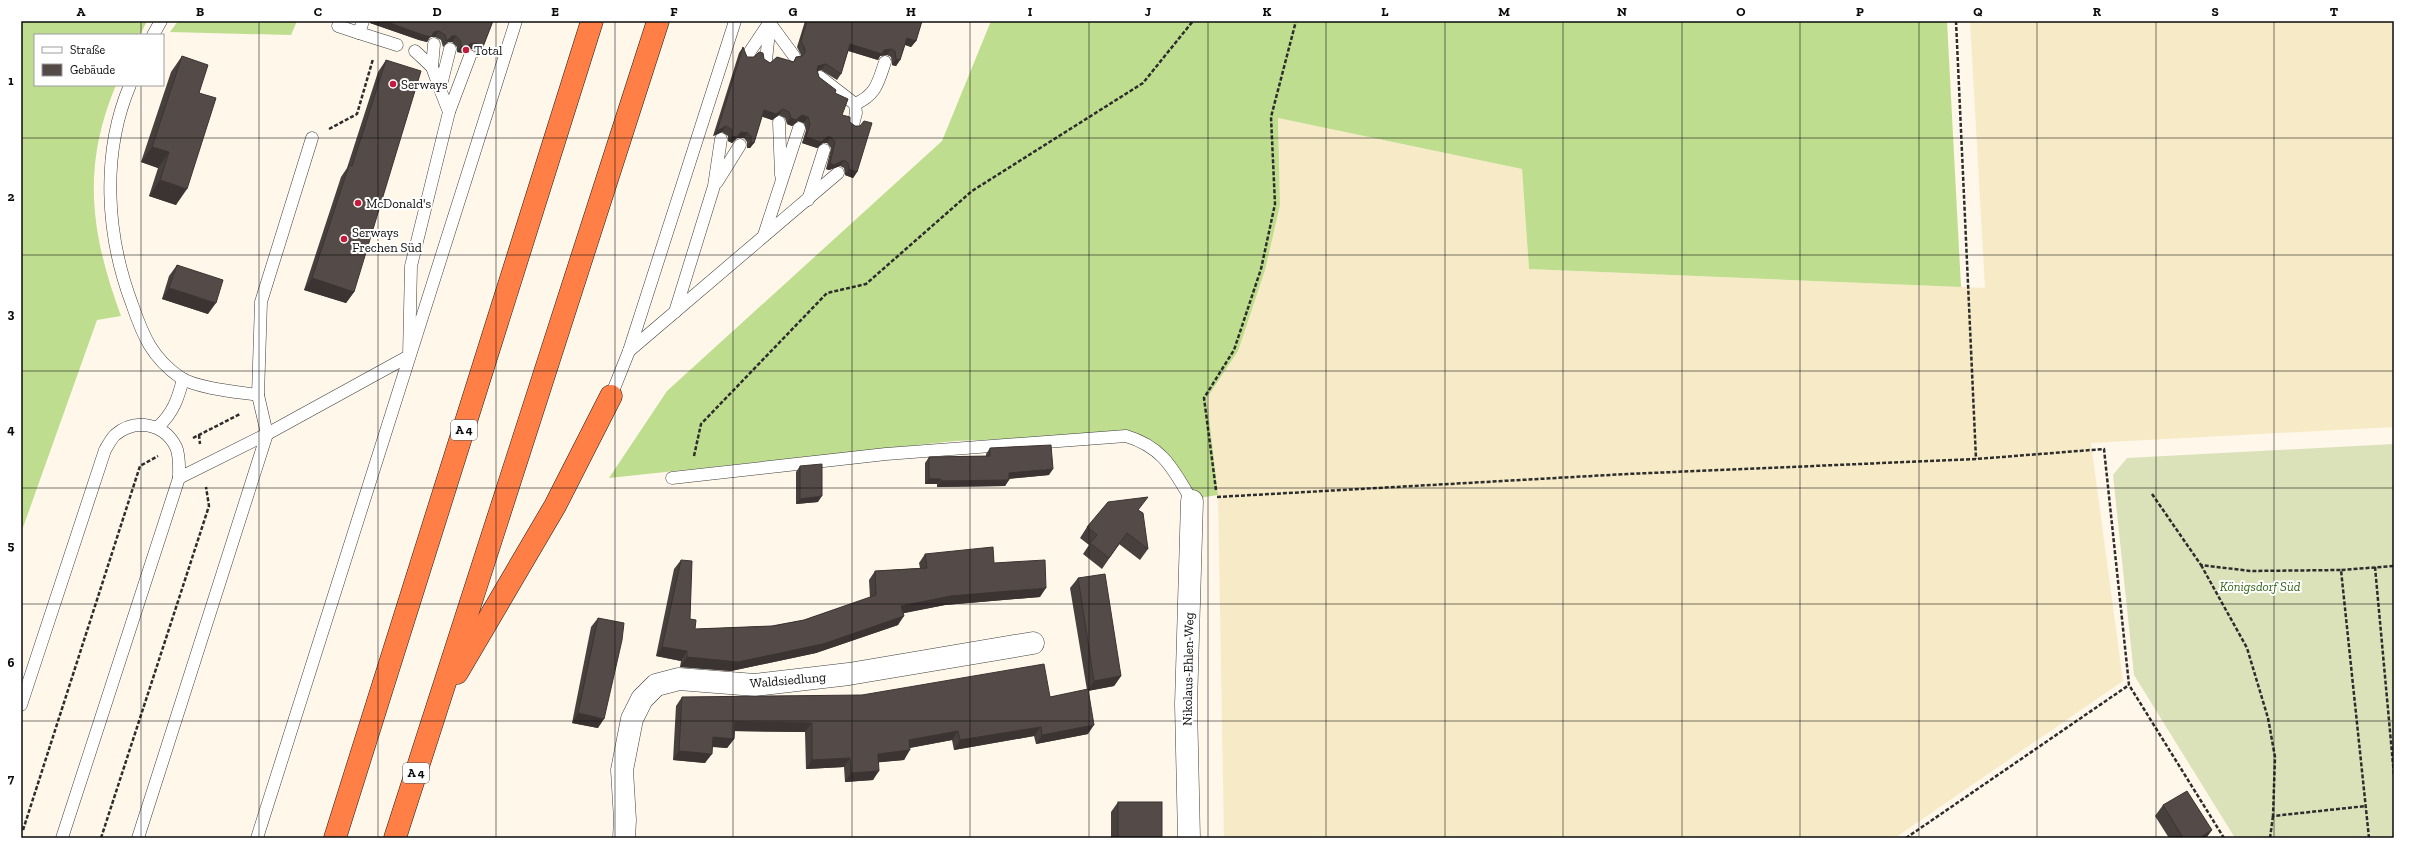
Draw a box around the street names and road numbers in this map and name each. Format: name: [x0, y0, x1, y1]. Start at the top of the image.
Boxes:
road number: A 4: [451, 420, 477, 440]
street label: Nikolaus-Ehlen-Weg: [1180, 612, 1196, 726]
street label: Waldsiedlung: [749, 669, 827, 691]
road number: A 4: [403, 763, 429, 783]

